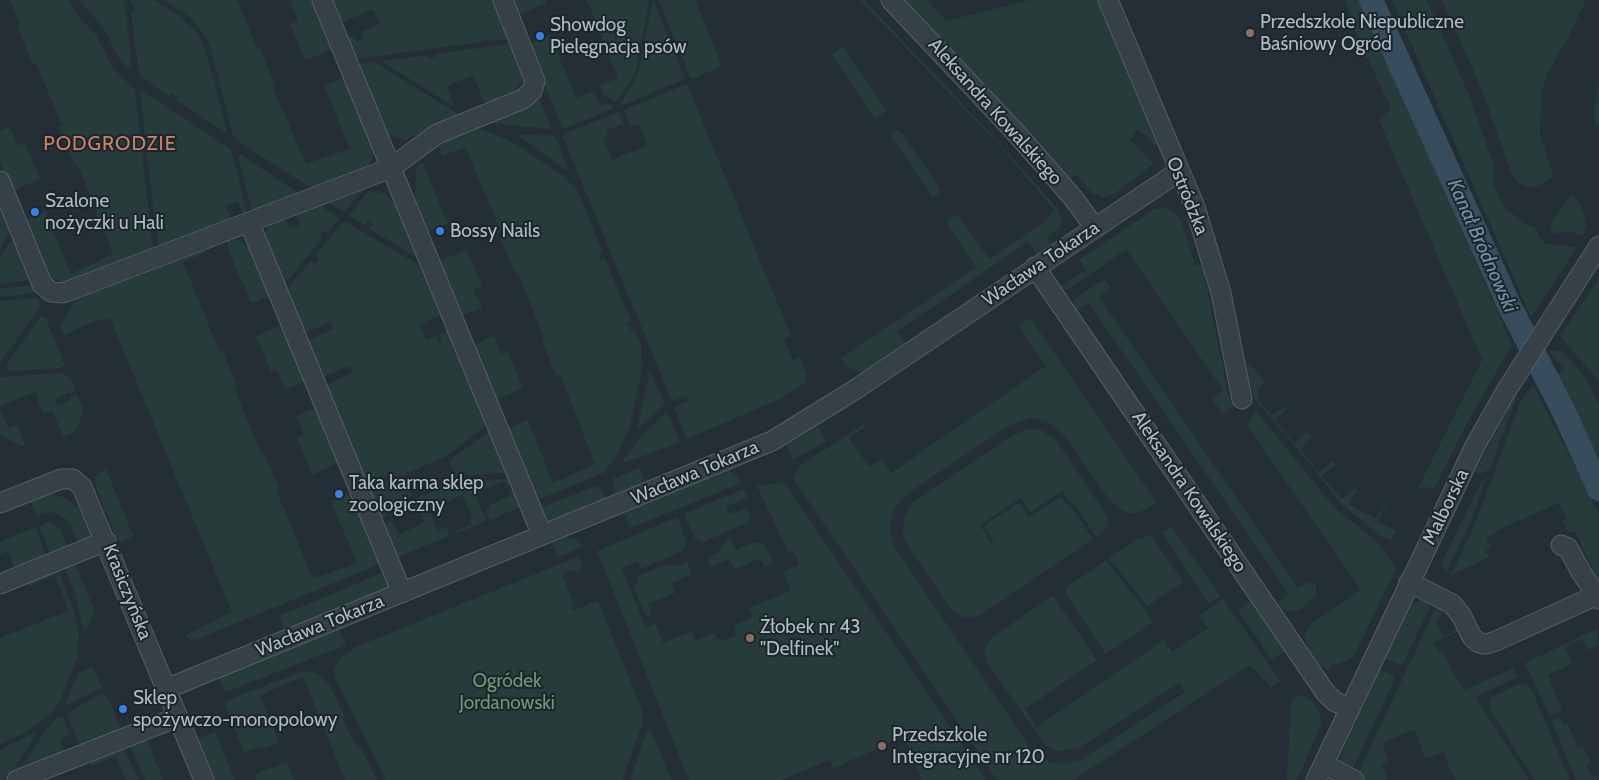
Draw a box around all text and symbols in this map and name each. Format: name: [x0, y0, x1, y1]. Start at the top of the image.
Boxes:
place label: Przedszkole Niepubliczne Baśniowy Ogród: [1260, 11, 1464, 55]
place label: Showdog Pielęgnacja psów: [550, 14, 687, 58]
marker: Przedszkole Niepubliczne Baśniowy Ogród: [1244, 27, 1256, 39]
marker: Showdog Pielęgnacja psów: [534, 30, 546, 42]
street label: Aleksandra Kowalskiego: [923, 34, 1067, 190]
district label: PODGRODZIE: [42, 132, 178, 156]
street label: Ostródzka: [1161, 154, 1213, 238]
water label: Kanał Bródnowski: [1442, 176, 1522, 316]
place label: Szalone nożyczki u Hali: [45, 190, 164, 234]
marker: Szalone nożyczki u Hali: [29, 206, 41, 218]
street label: Wacława Tokarza: [978, 216, 1104, 312]
place label: Bossy Nails: [450, 220, 540, 242]
marker: Bossy Nails: [434, 225, 446, 237]
street label: Aleksandra Kowalskiego: [1127, 407, 1251, 577]
street label: Wacława Tokarza: [628, 436, 762, 510]
street label: Malborska: [1418, 465, 1474, 549]
place label: Taka karma sklep zoologiczny: [349, 472, 484, 516]
marker: Taka karma sklep zoologiczny: [333, 488, 345, 500]
street label: Krasiczyńska: [98, 541, 156, 643]
street label: Wacława Tokarza: [253, 590, 387, 662]
place label: Żłobek nr 43 "Delfinek": [760, 616, 861, 660]
marker: Żłobek nr 43 "Delfinek": [744, 632, 756, 644]
park label: Ogródek Jordanowski: [459, 670, 555, 714]
place label: Sklep spożywczo-monopolowy: [133, 687, 337, 731]
marker: Sklep spożywczo-monopolowy: [117, 703, 129, 715]
place label: Przedszkole Integracyjne nr 120: [892, 724, 1045, 768]
marker: Przedszkole Integracyjne nr 120: [876, 740, 888, 752]

